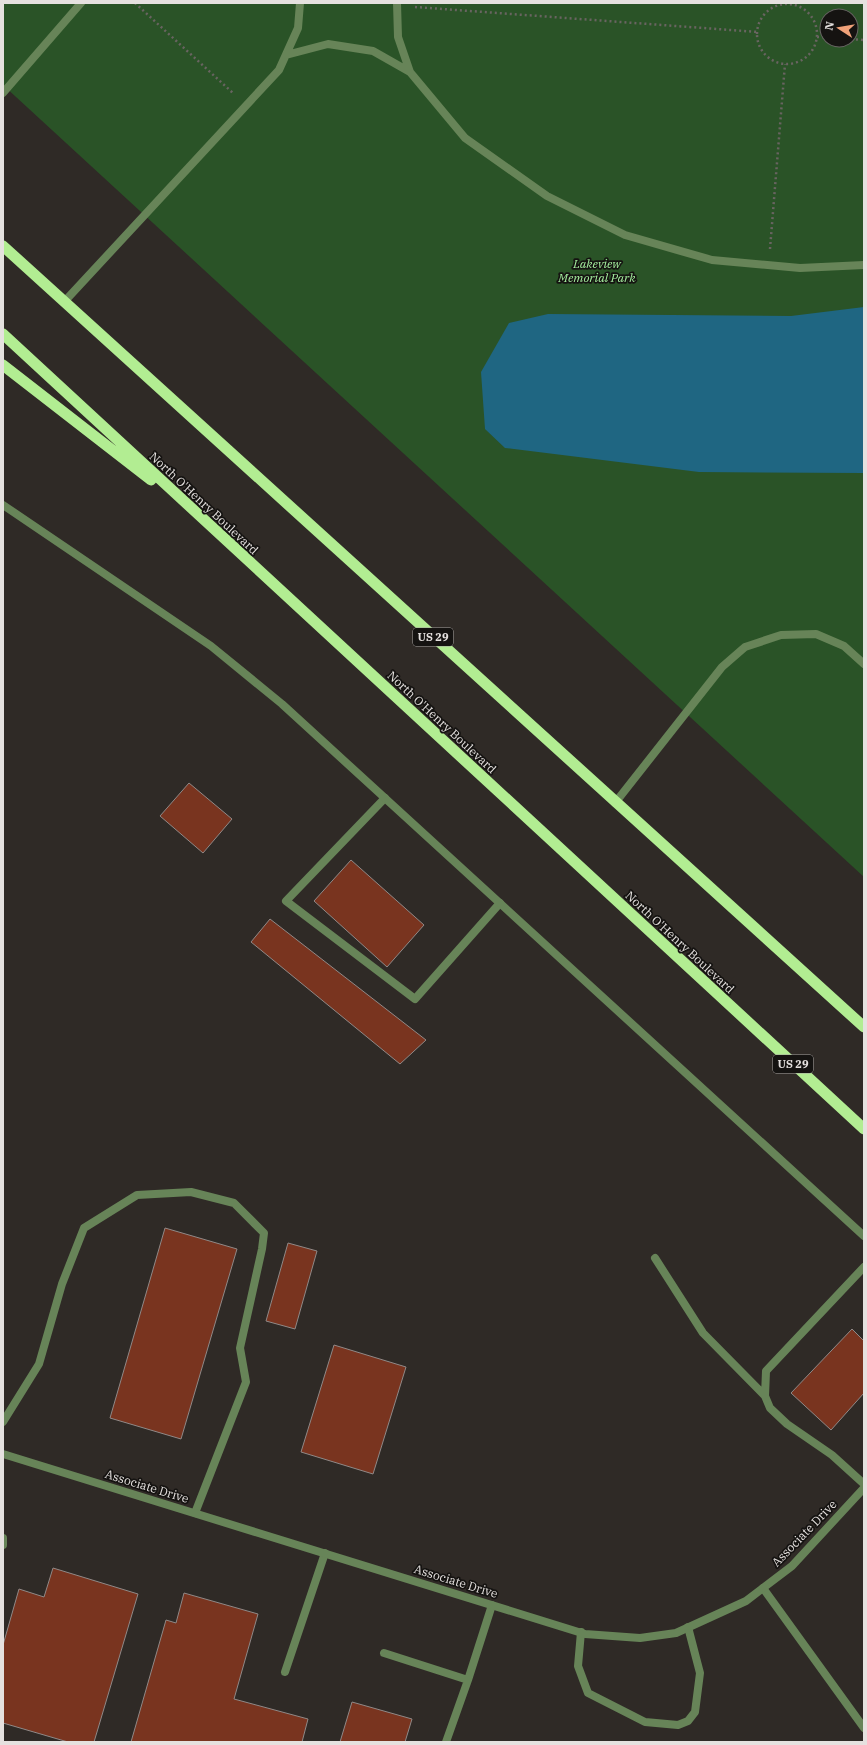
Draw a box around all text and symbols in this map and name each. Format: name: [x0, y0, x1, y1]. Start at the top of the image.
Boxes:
north arrow: [819, 8, 859, 48]
text: N: [821, 20, 837, 32]
park label: Lakeview Memorial Park: [557, 256, 636, 285]
street label: North O'Henry Boulevard: [146, 449, 262, 557]
road number: US 29: [413, 628, 453, 646]
street label: North O'Henry Boulevard: [384, 668, 500, 776]
street label: North O'Henry Boulevard: [622, 888, 738, 996]
road number: US 29: [773, 1055, 813, 1073]
street label: Associate Drive: [103, 1466, 191, 1506]
street label: Associate Drive: [768, 1497, 840, 1569]
street label: Associate Drive: [412, 1561, 500, 1601]

